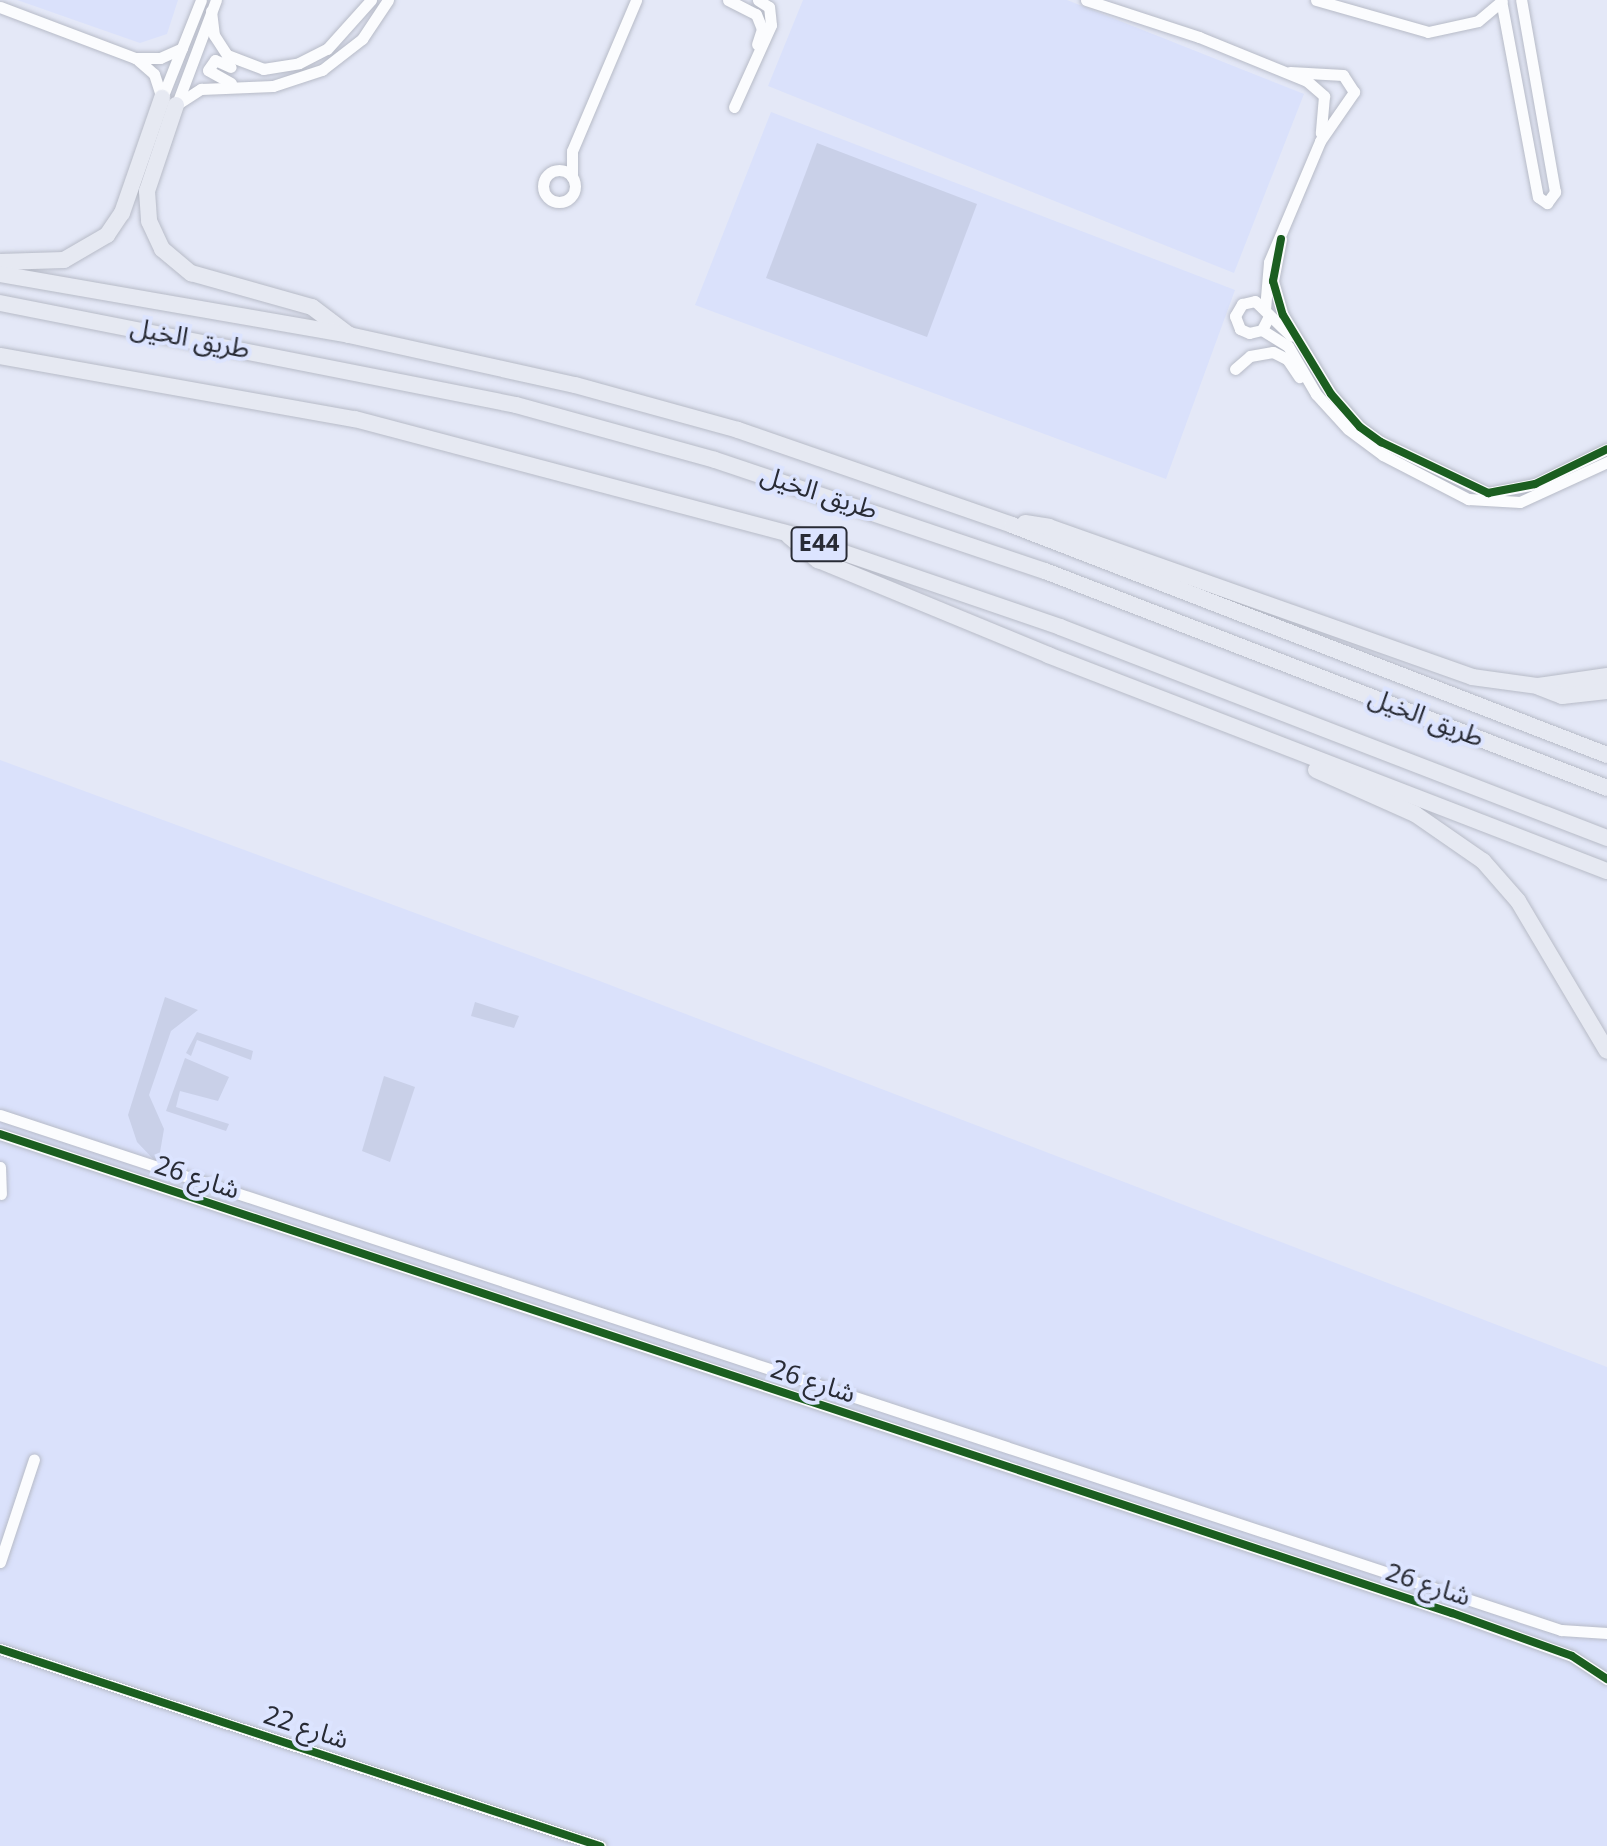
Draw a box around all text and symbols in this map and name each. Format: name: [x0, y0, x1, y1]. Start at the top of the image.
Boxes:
street label: طريق الخيل: [128, 312, 252, 366]
street label: طريق الخيل: [757, 459, 881, 527]
road number: E44: [789, 524, 849, 564]
street label: طريق الخيل: [1364, 682, 1488, 754]
street label: شارع 26: [151, 1150, 243, 1206]
street label: شارع 26: [767, 1354, 859, 1410]
street label: شارع 26: [1382, 1557, 1474, 1613]
street label: شارع 22: [260, 1700, 352, 1756]

